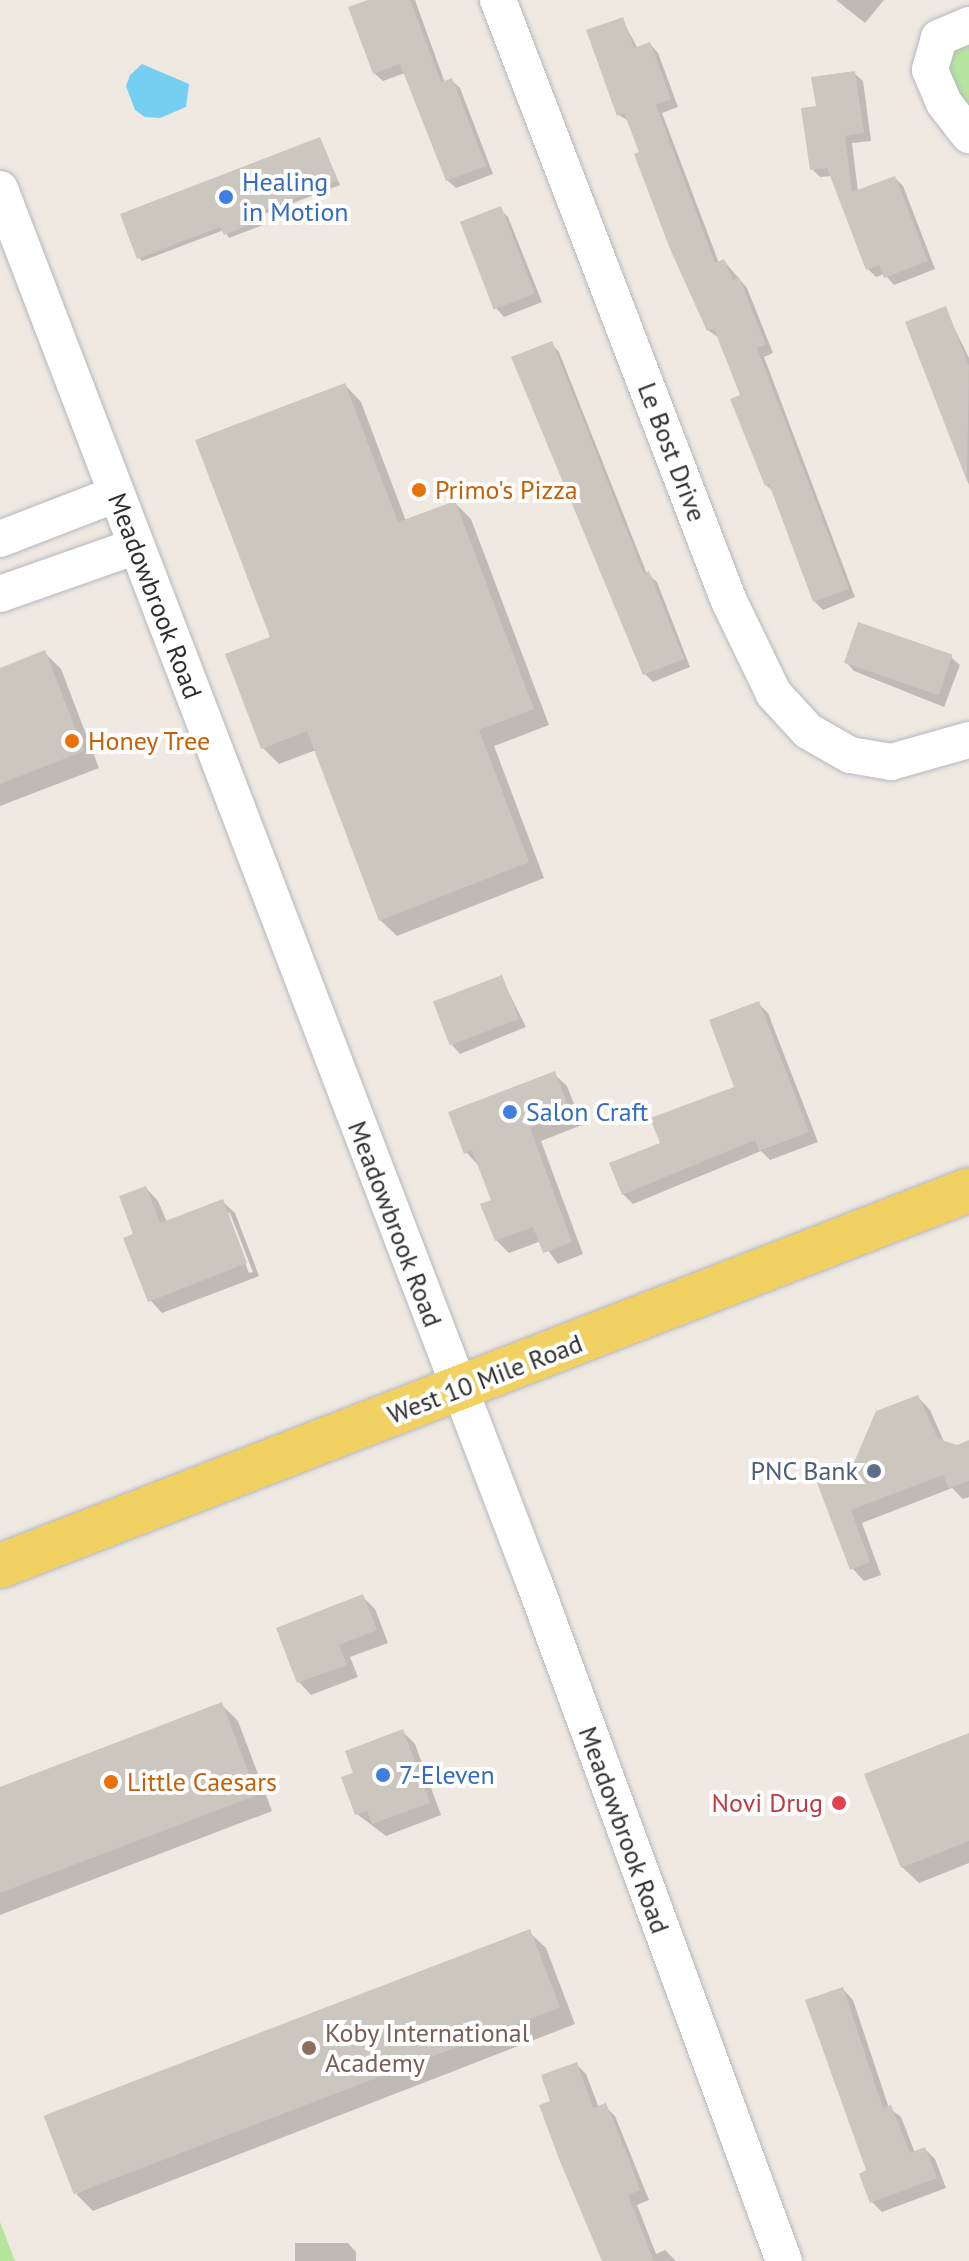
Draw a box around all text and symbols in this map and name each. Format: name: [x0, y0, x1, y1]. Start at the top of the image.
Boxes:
place label: Healing in Motion: [242, 166, 349, 228]
marker: Healing in Motion: [217, 188, 235, 206]
street label: Le Bost Drive: [631, 378, 713, 526]
place label: Primo's Pizza: [435, 474, 578, 506]
marker: Primo's Pizza: [410, 481, 428, 499]
street label: Meadowbrook Road: [101, 488, 209, 704]
place label: Honey Tree: [88, 725, 212, 757]
marker: Honey Tree: [63, 732, 81, 750]
place label: Salon Craft: [526, 1096, 648, 1128]
marker: Salon Craft: [501, 1103, 519, 1121]
street label: Meadowbrook Road: [341, 1116, 449, 1332]
street label: West 10 Mile Road: [383, 1328, 587, 1430]
place label: PNC Bank: [749, 1455, 858, 1487]
marker: PNC Bank: [865, 1462, 883, 1480]
street label: Meadowbrook Road: [572, 1722, 676, 1938]
place label: 7-Eleven: [399, 1759, 495, 1791]
place label: Little Caesars: [127, 1766, 277, 1798]
marker: 7-Eleven: [374, 1766, 392, 1784]
marker: Little Caesars: [102, 1773, 120, 1791]
place label: Novi Drug: [712, 1787, 823, 1819]
marker: Novi Drug: [830, 1794, 848, 1812]
place label: Koby International Academy: [325, 2017, 530, 2078]
marker: Koby International Academy: [300, 2039, 318, 2057]

